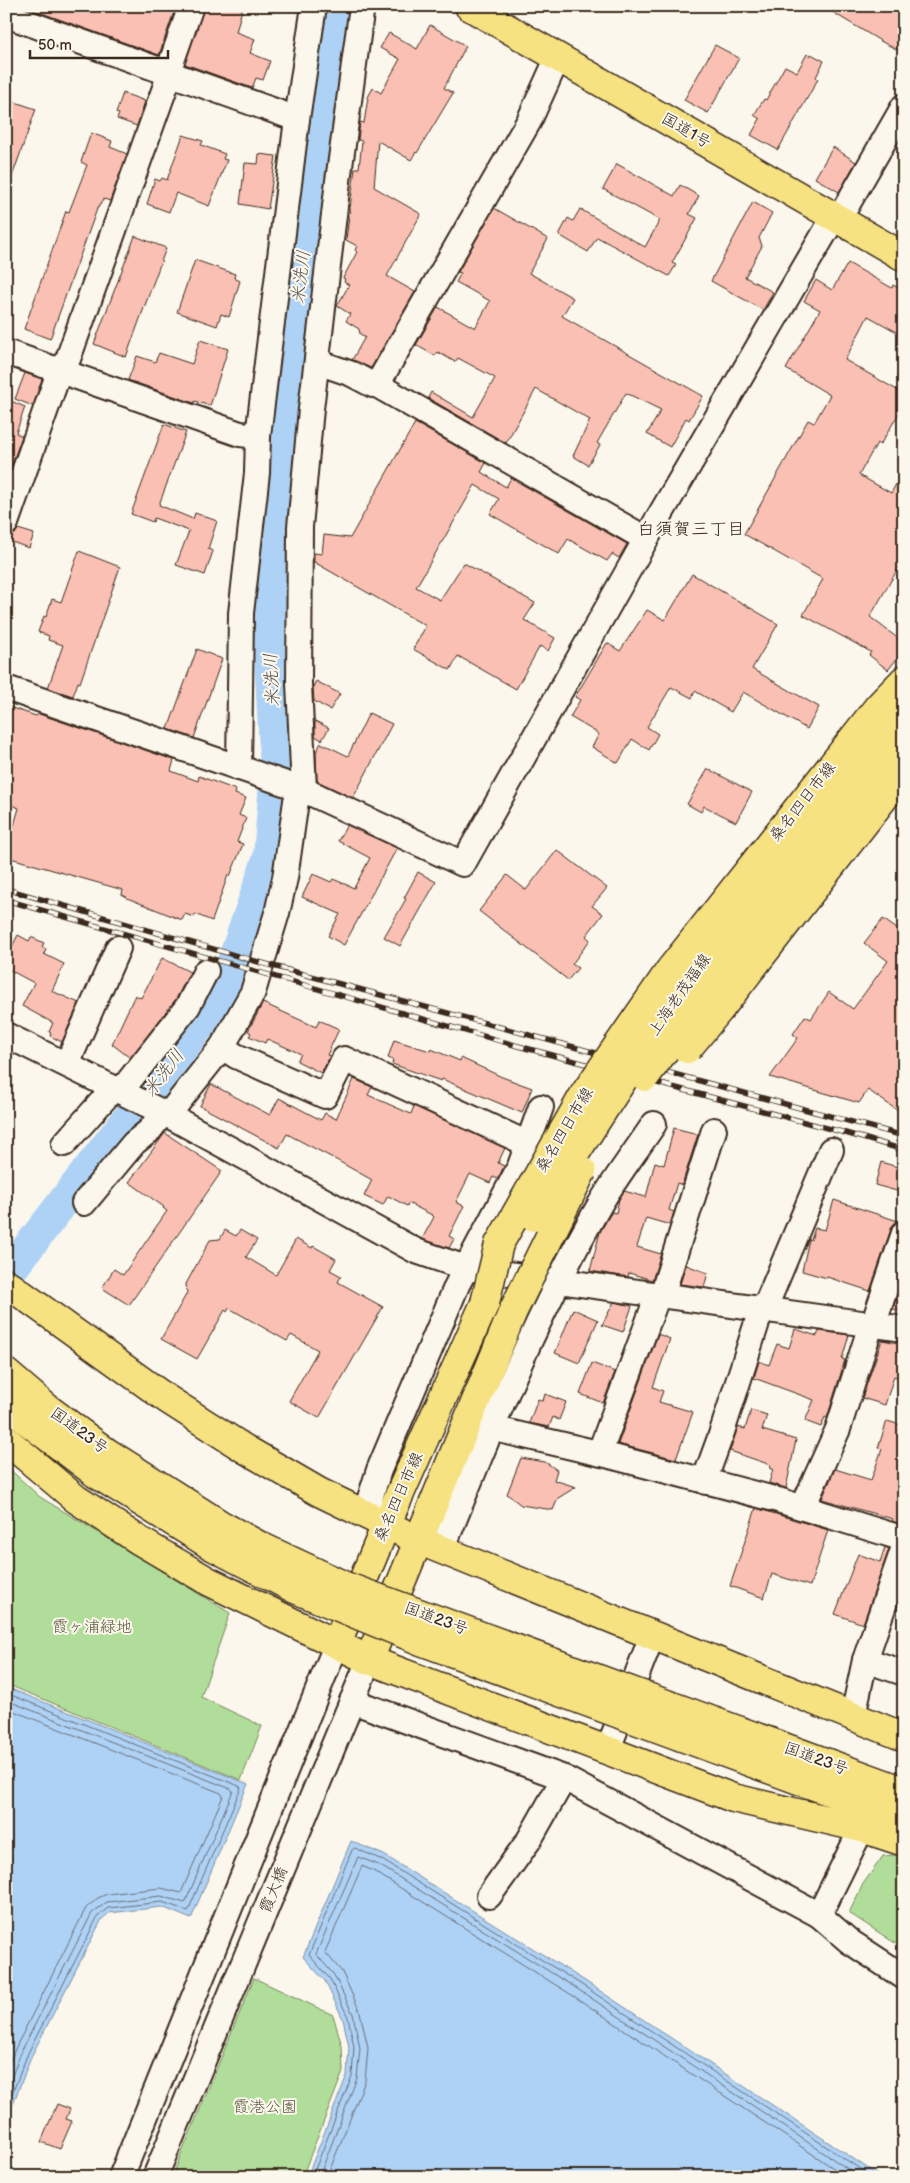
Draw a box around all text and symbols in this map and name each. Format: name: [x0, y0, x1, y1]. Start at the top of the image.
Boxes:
scale bar: [30, 28, 168, 60]
text: 50 m: [38, 36, 72, 55]
street label: 国道1号: [658, 109, 714, 153]
water label: 米洗川: [287, 249, 315, 305]
district label: 白須賀三丁目: [637, 519, 745, 540]
water label: 米洗川: [260, 652, 284, 708]
street label: 桑名四日市線: [766, 758, 840, 846]
street label: 上海老茂福線: [645, 950, 715, 1040]
water label: 米洗川: [139, 1045, 189, 1101]
street label: 桑名四日市線: [532, 1084, 598, 1176]
street label: 国道23号: [46, 1404, 112, 1458]
street label: 桑名四日市線: [371, 1449, 427, 1545]
street label: 国道23号: [401, 1599, 471, 1639]
park label: 霞ヶ浦緑地: [52, 1618, 132, 1637]
street label: 国道23号: [781, 1739, 851, 1779]
street label: 霞大橋: [256, 1864, 292, 1916]
park label: 霞港公園: [233, 2098, 297, 2117]

